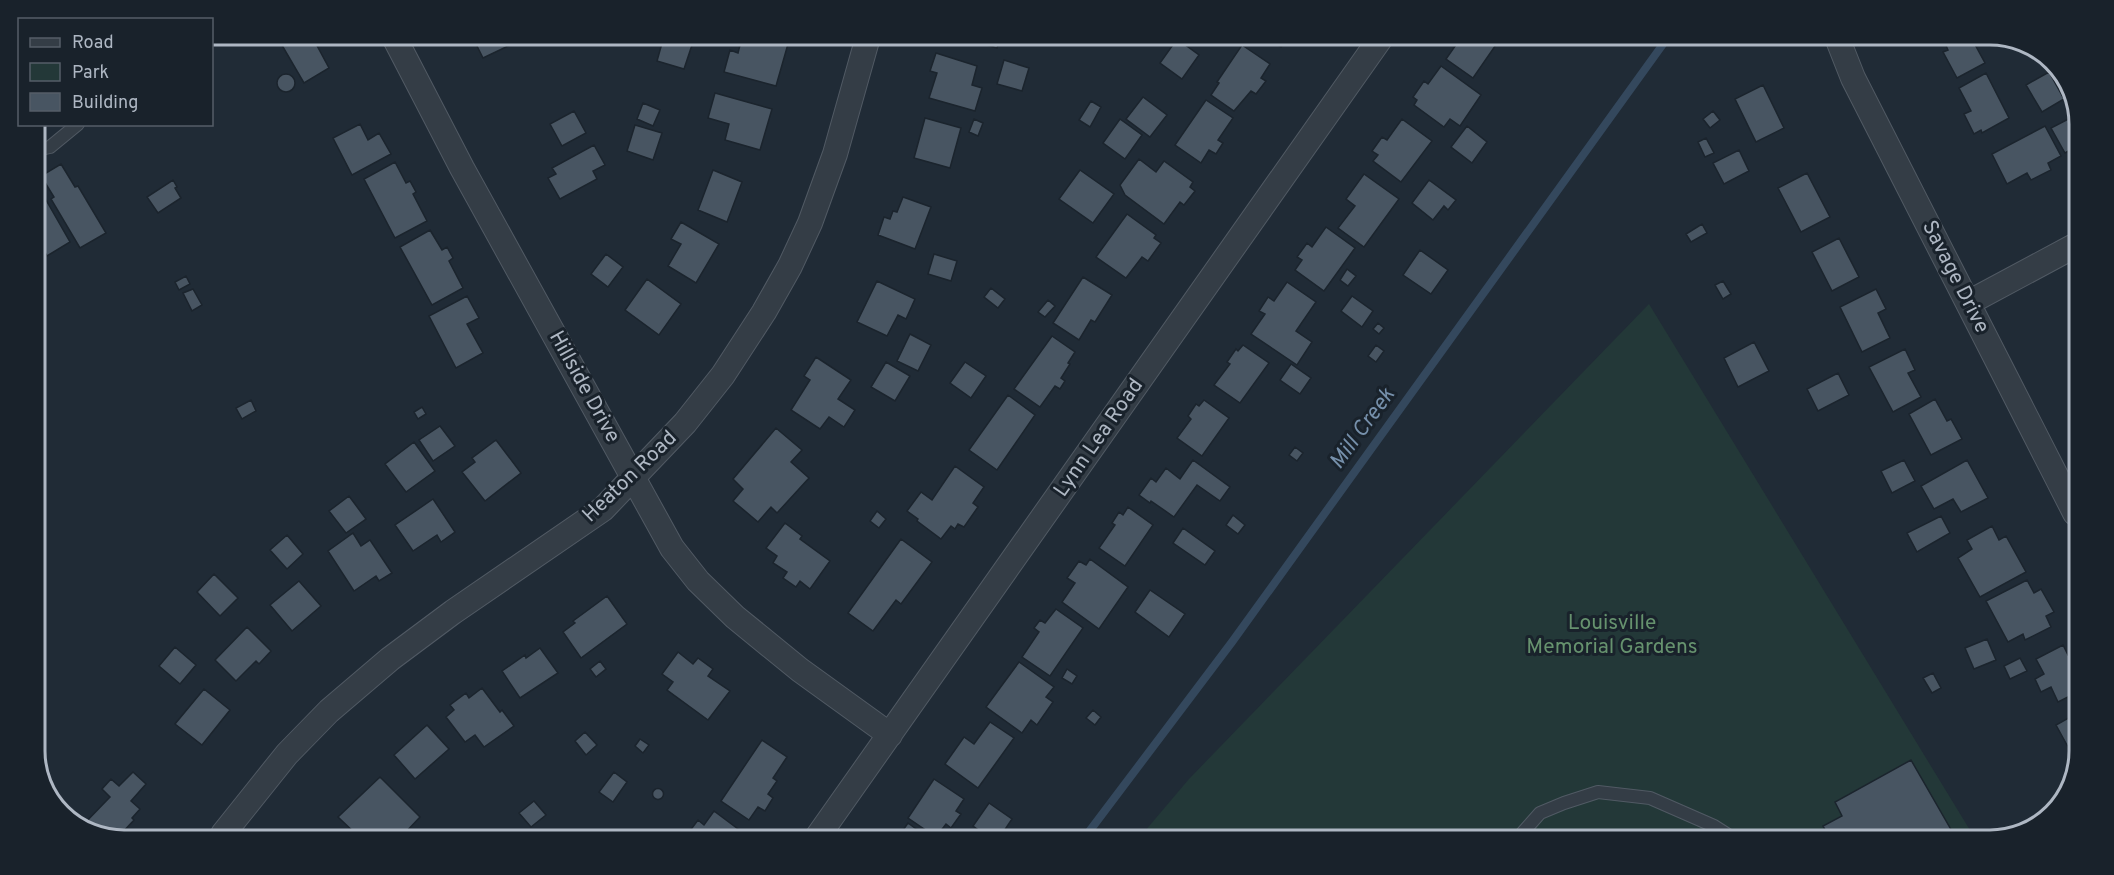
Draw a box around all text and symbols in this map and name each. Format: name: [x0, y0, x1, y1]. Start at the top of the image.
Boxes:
legend: [18, 18, 213, 126]
text: Road: [72, 32, 114, 55]
text: Park: [72, 62, 109, 85]
text: Building: [72, 92, 138, 115]
street label: Savage Drive: [1915, 216, 1995, 338]
street label: Hillside Drive: [542, 326, 626, 448]
street label: Lynn Lea Road: [1048, 373, 1150, 503]
water label: Mill Creek: [1324, 382, 1402, 475]
street label: Heaton Road: [577, 425, 683, 529]
park label: Louisville Memorial Gardens: [1526, 610, 1698, 661]

